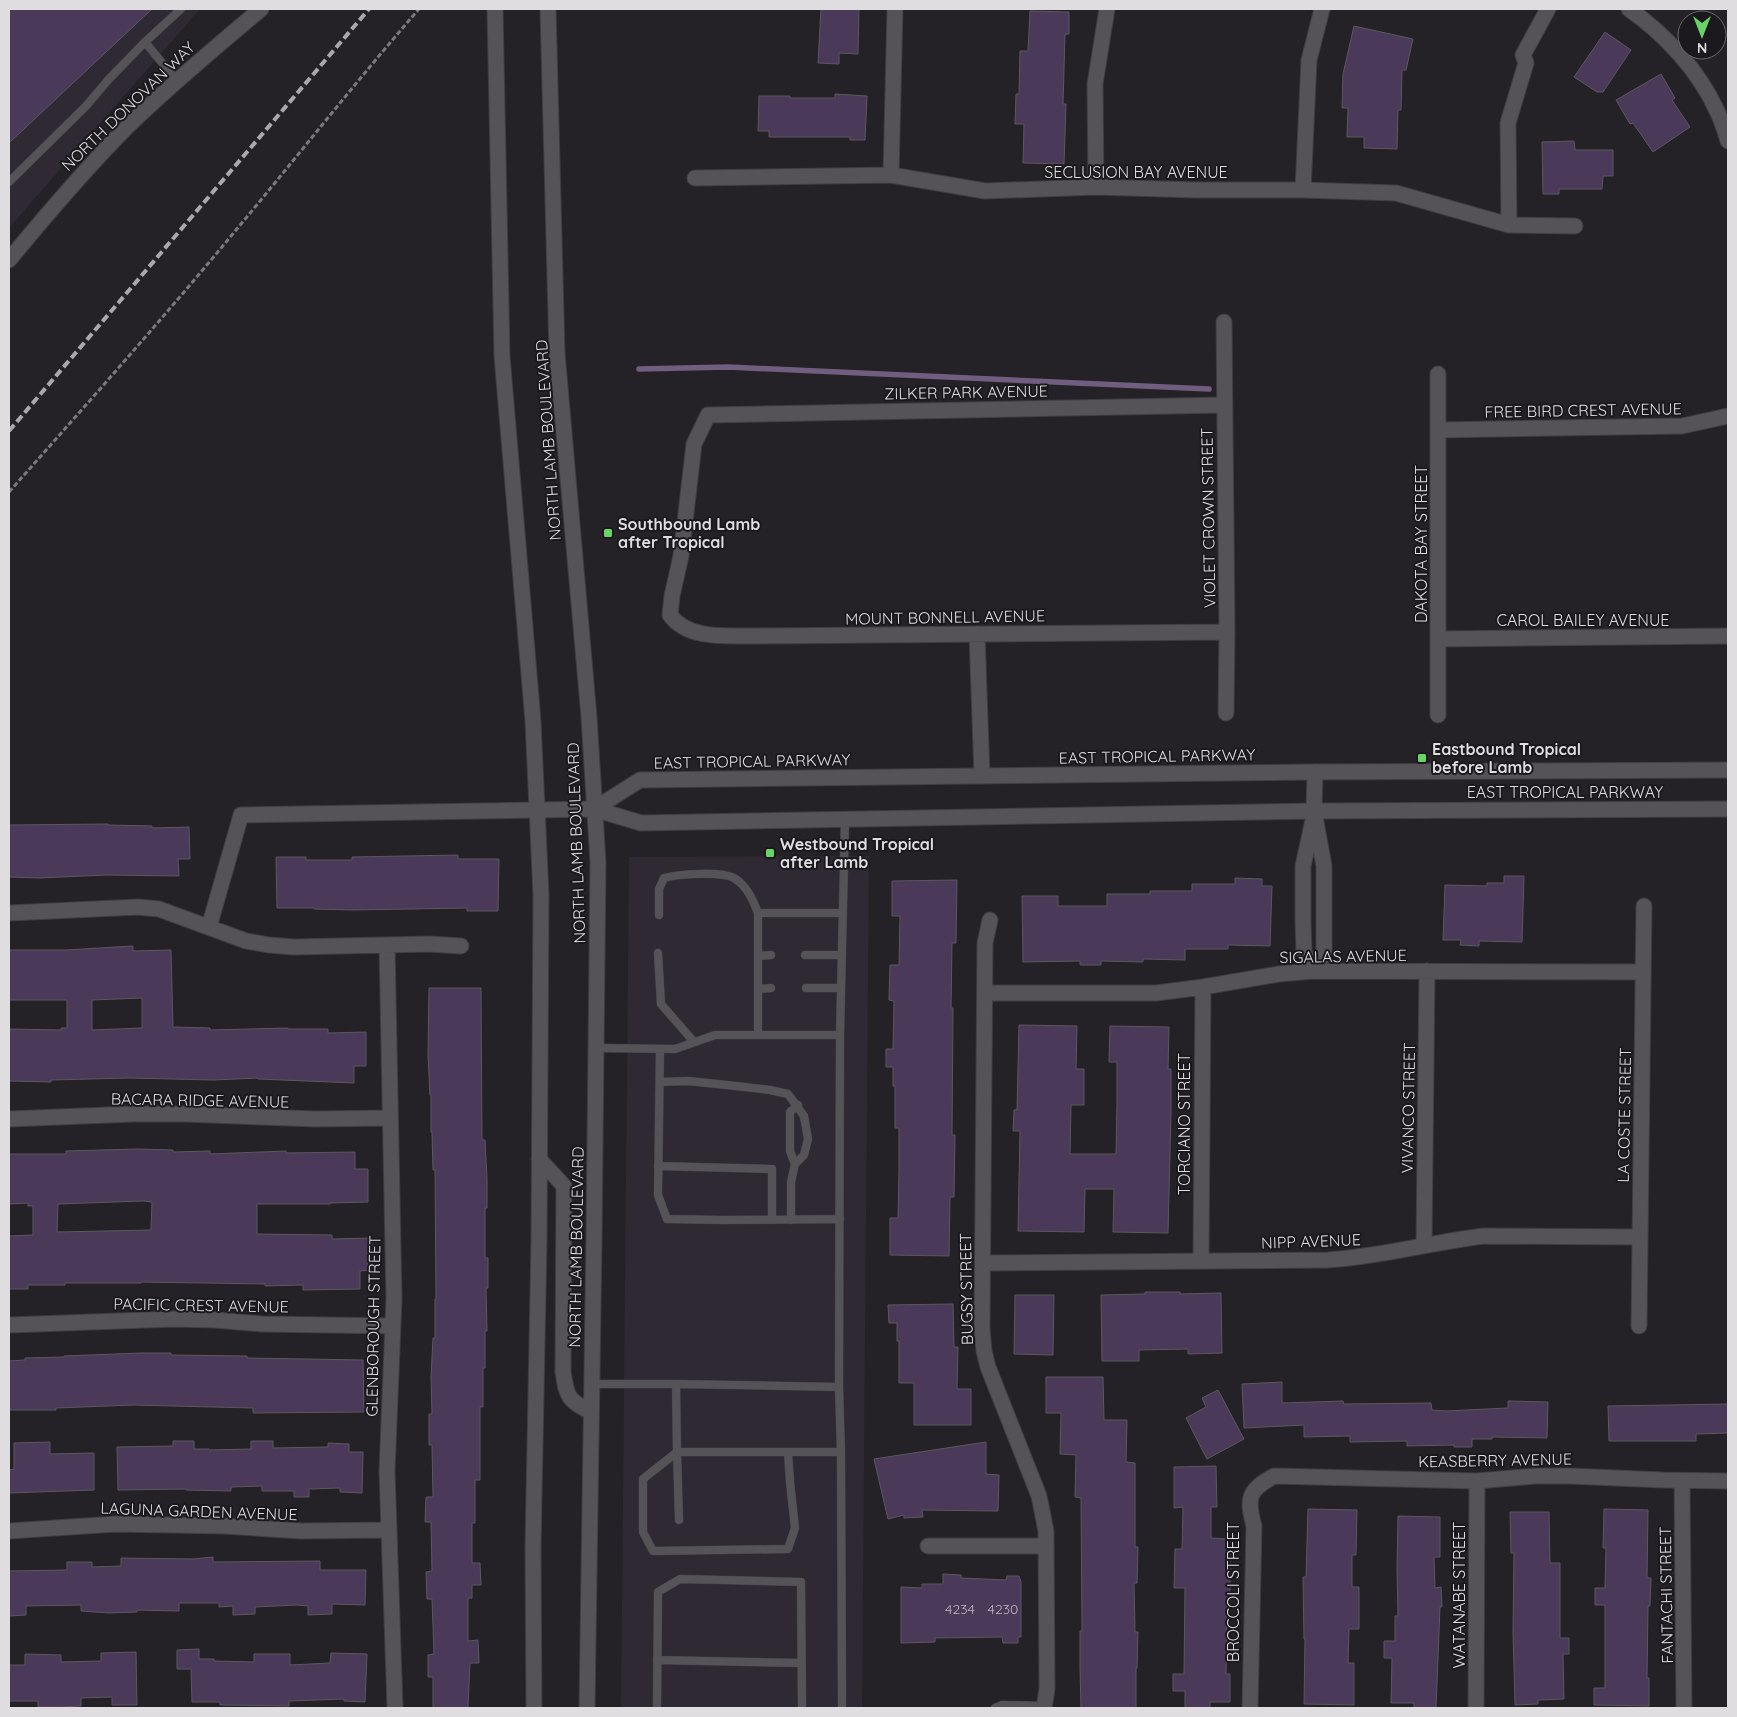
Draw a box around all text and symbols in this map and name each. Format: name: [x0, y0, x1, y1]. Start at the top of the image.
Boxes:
north arrow: [1677, 10, 1727, 60]
street label: NORTH DONOVAN WAY: [57, 37, 199, 175]
text: N: [1697, 39, 1707, 57]
street label: SECLUSION BAY AVENUE: [1044, 162, 1228, 182]
street label: NORTH LAMB BOULEVARD: [531, 339, 565, 541]
street label: ZILKER PARK AVENUE: [884, 381, 1048, 403]
street label: FREE BIRD CREST AVENUE: [1484, 398, 1682, 422]
street label: VIOLET CROWN STREET: [1196, 427, 1220, 608]
street label: DAKOTA BAY STREET: [1411, 465, 1431, 623]
place label: Southbound Lamb after Tropical: [618, 514, 760, 552]
marker: Southbound Lamb after Tropical: [602, 527, 614, 539]
street label: MOUNT BONNELL AVENUE: [845, 605, 1045, 629]
street label: CAROL BAILEY AVENUE: [1497, 610, 1669, 630]
place label: Eastbound Tropical before Lamb: [1432, 739, 1581, 777]
street label: NORTH LAMB BOULEVARD: [562, 742, 590, 944]
street label: EAST TROPICAL PARKWAY: [1059, 744, 1255, 768]
street label: EAST TROPICAL PARKWAY: [654, 749, 850, 773]
marker: Eastbound Tropical before Lamb: [1416, 752, 1428, 764]
street label: EAST TROPICAL PARKWAY: [1467, 782, 1663, 802]
place label: Westbound Tropical after Lamb: [780, 834, 934, 872]
marker: Westbound Tropical after Lamb: [764, 847, 776, 859]
street label: SIGALAS AVENUE: [1279, 945, 1407, 967]
street label: VIVANCO STREET: [1397, 1042, 1419, 1174]
street label: LA COSTE STREET: [1613, 1047, 1635, 1183]
street label: TORCIANO STREET: [1174, 1052, 1194, 1195]
street label: BACARA RIDGE AVENUE: [111, 1088, 289, 1112]
street label: NORTH LAMB BOULEVARD: [564, 1146, 588, 1348]
street label: NIPP AVENUE: [1261, 1229, 1361, 1253]
street label: BUGSY STREET: [955, 1232, 977, 1345]
street label: GLENBOROUGH STREET: [361, 1235, 385, 1417]
street label: PACIFIC CREST AVENUE: [113, 1293, 289, 1317]
street label: KEASBERRY AVENUE: [1418, 1449, 1572, 1471]
street label: LAGUNA GARDEN AVENUE: [100, 1498, 298, 1524]
street label: BROCCOLI STREET: [1223, 1521, 1243, 1662]
street label: WATANABE STREET: [1449, 1521, 1469, 1668]
street label: FANTACHI STREET: [1655, 1526, 1677, 1664]
house number: 4234: [945, 1600, 975, 1618]
house number: 4230: [988, 1600, 1018, 1618]

